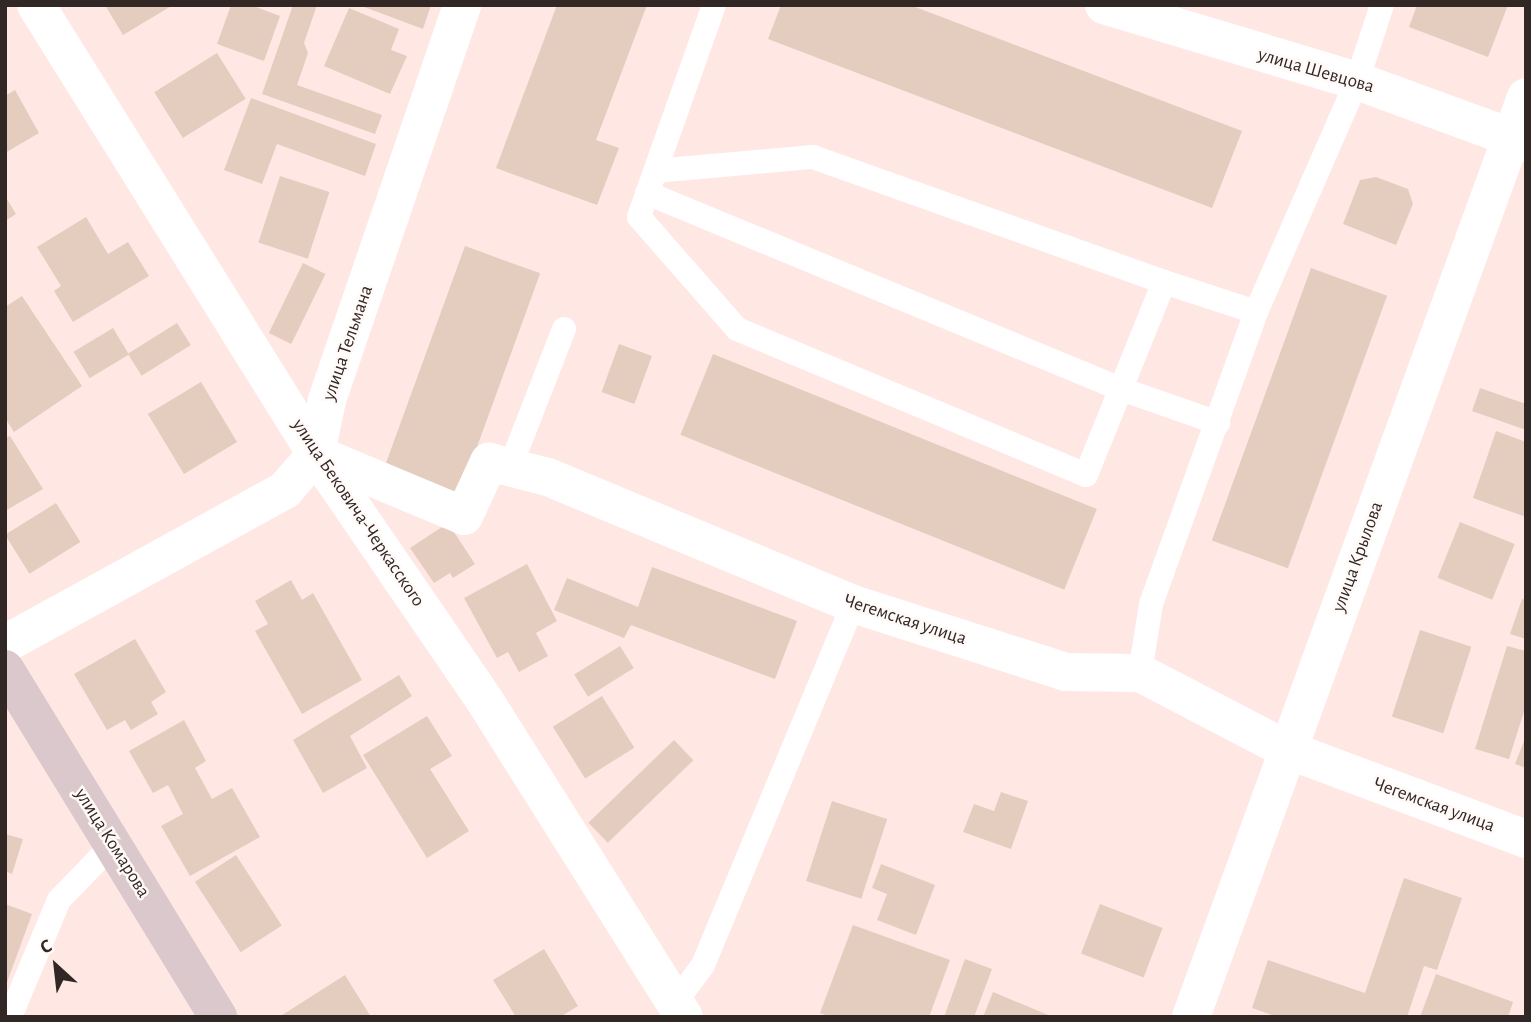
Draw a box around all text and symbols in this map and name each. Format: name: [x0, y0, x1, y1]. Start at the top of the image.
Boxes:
street label: улица Шевцова: [1255, 44, 1377, 98]
street label: улица Тельмана: [318, 282, 378, 404]
street label: улица Бековича-Черкасского: [287, 415, 429, 611]
street label: улица Крылова: [1327, 499, 1389, 615]
street label: Чегемская улица: [841, 589, 969, 651]
street label: Чегемская улица: [1370, 772, 1498, 838]
street label: улица Комарова: [69, 784, 155, 902]
north arrow: [21, 931, 91, 1001]
text: С: [37, 936, 55, 958]

